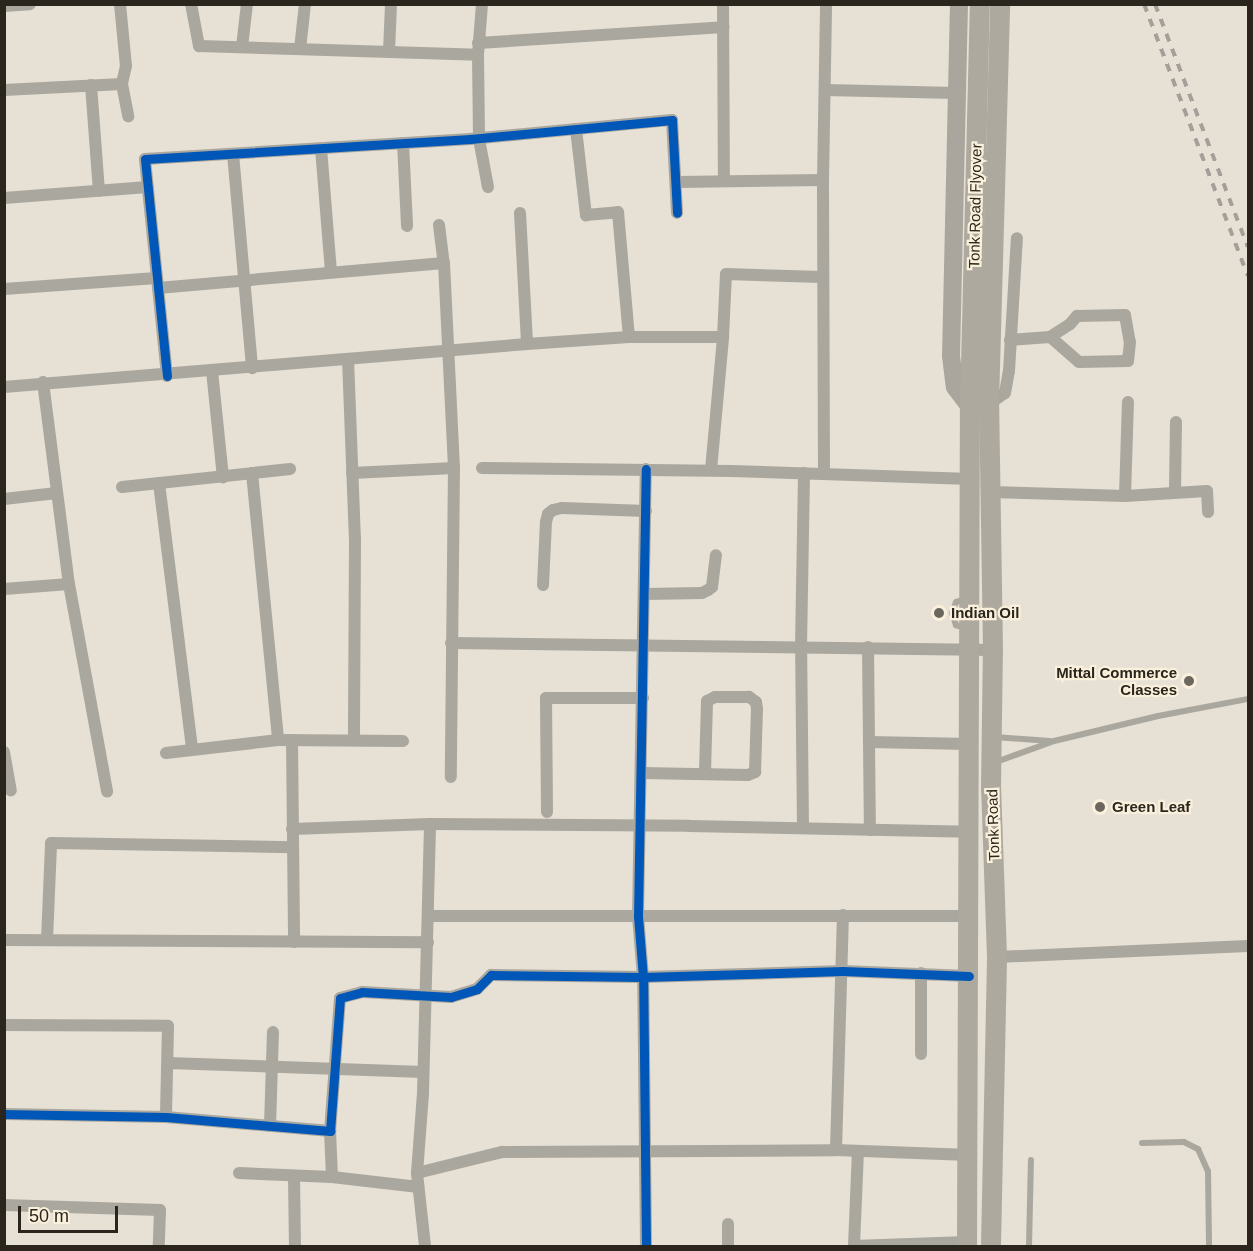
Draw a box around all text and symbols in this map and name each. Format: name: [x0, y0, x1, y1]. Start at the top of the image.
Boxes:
street label: Tonk Road Flyover: [965, 143, 985, 269]
place label: Indian Oil: [951, 604, 1019, 622]
marker: Indian Oil: [932, 606, 946, 620]
place label: Mittal Commerce Classes: [1056, 663, 1177, 698]
marker: Mittal Commerce Classes: [1182, 674, 1196, 688]
street label: Tonk Road: [983, 789, 1003, 861]
place label: Green Leaf: [1112, 798, 1190, 816]
marker: Green Leaf: [1093, 800, 1107, 814]
scale bar: [21, 1194, 122, 1232]
text: 50 m: [29, 1206, 69, 1226]

